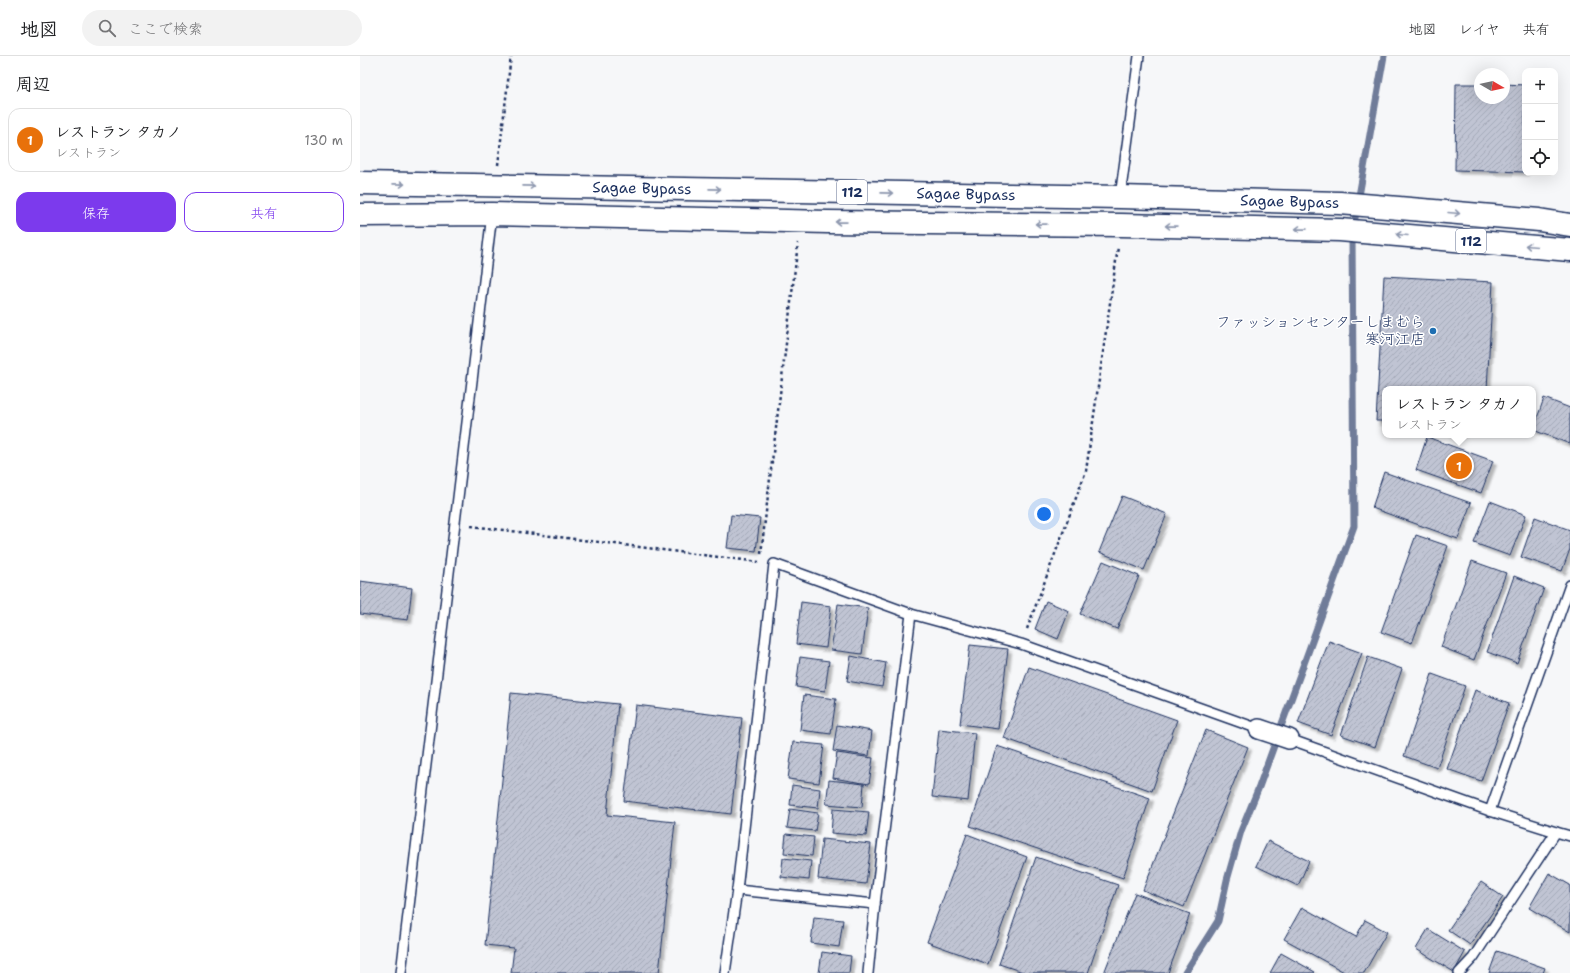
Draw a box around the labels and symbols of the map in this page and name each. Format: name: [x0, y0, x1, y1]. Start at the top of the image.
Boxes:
north arrow: [1474, 68, 1510, 104]
street label: Sagae Bypass: [592, 177, 692, 199]
one-way arrow: [392, 180, 405, 188]
road number: 112: [837, 180, 867, 204]
one-way arrow: [522, 182, 535, 189]
street label: Sagae Bypass: [916, 183, 1016, 205]
one-way arrow: [708, 185, 721, 193]
one-way arrow: [880, 189, 893, 197]
street label: Sagae Bypass: [1240, 190, 1340, 213]
one-way arrow: [1447, 209, 1460, 216]
one-way arrow: [835, 218, 848, 226]
one-way arrow: [1035, 220, 1048, 228]
one-way arrow: [1165, 222, 1178, 230]
one-way arrow: [1295, 225, 1308, 233]
road number: 112: [1456, 229, 1486, 253]
one-way arrow: [1396, 231, 1409, 239]
one-way arrow: [1525, 242, 1538, 250]
place label: ファッションセンターしまむら 寒河江店: [1216, 312, 1425, 349]
marker: ファッションセンターしまむら 寒河江店: [1428, 326, 1438, 336]
pin: 1: [1446, 451, 1472, 481]
your location: [1034, 504, 1054, 524]

